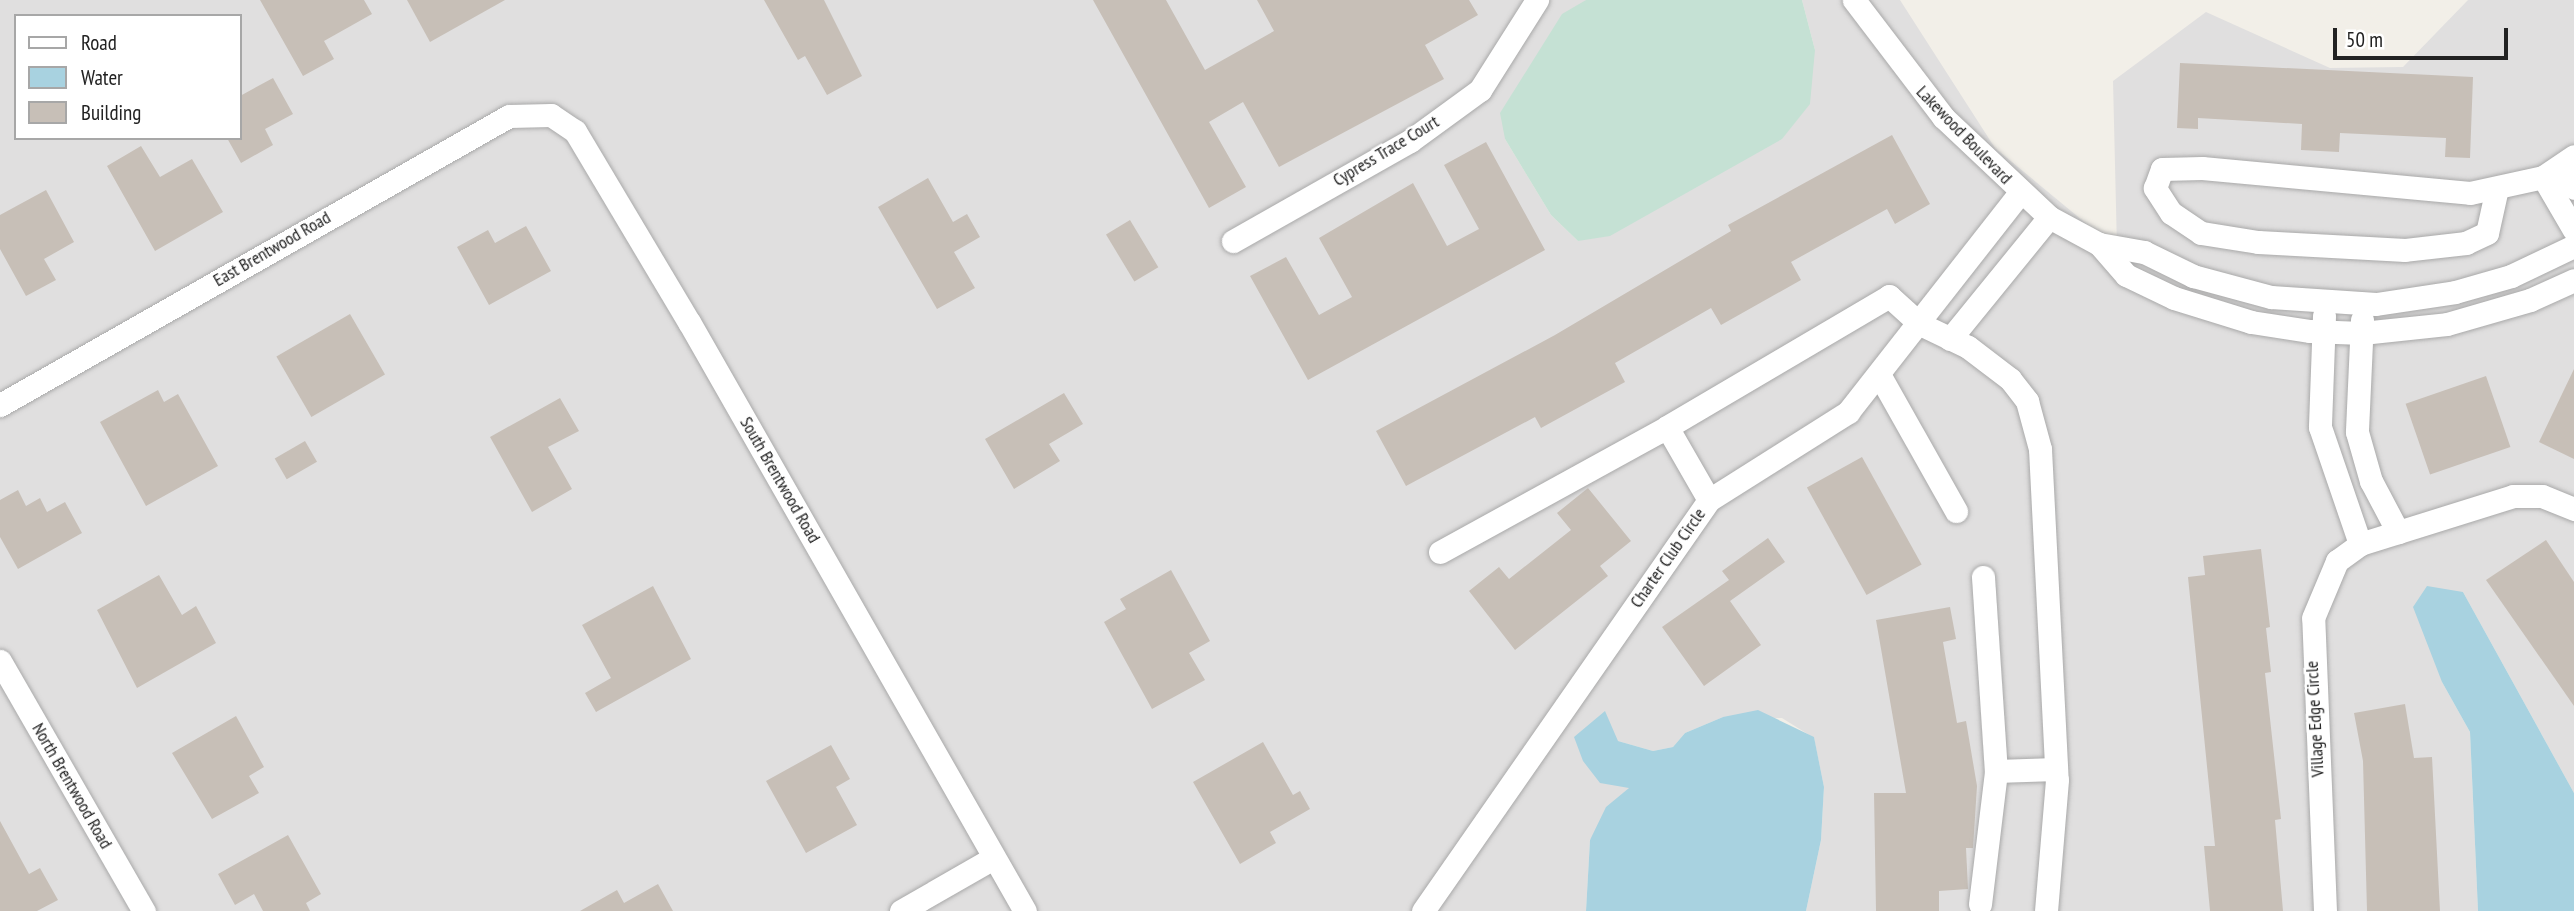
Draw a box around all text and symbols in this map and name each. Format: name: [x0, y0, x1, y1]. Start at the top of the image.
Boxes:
legend: [14, 14, 242, 140]
scale bar: [2336, 14, 2511, 58]
text: 50 m: [2346, 26, 2383, 53]
text: Road: [81, 29, 117, 56]
text: Water: [81, 64, 123, 91]
street label: Lakewood Boulevard: [1912, 81, 2016, 189]
text: Building: [81, 99, 141, 126]
street label: Cypress Trace Court: [1329, 111, 1443, 191]
street label: East Brentwood Road: [210, 207, 334, 291]
street label: South Brentwood Road: [735, 413, 825, 547]
street label: Charter Club Circle: [1626, 504, 1710, 612]
street label: Village Edge Circle: [2301, 660, 2329, 778]
street label: North Brentwood Road: [27, 719, 117, 853]

